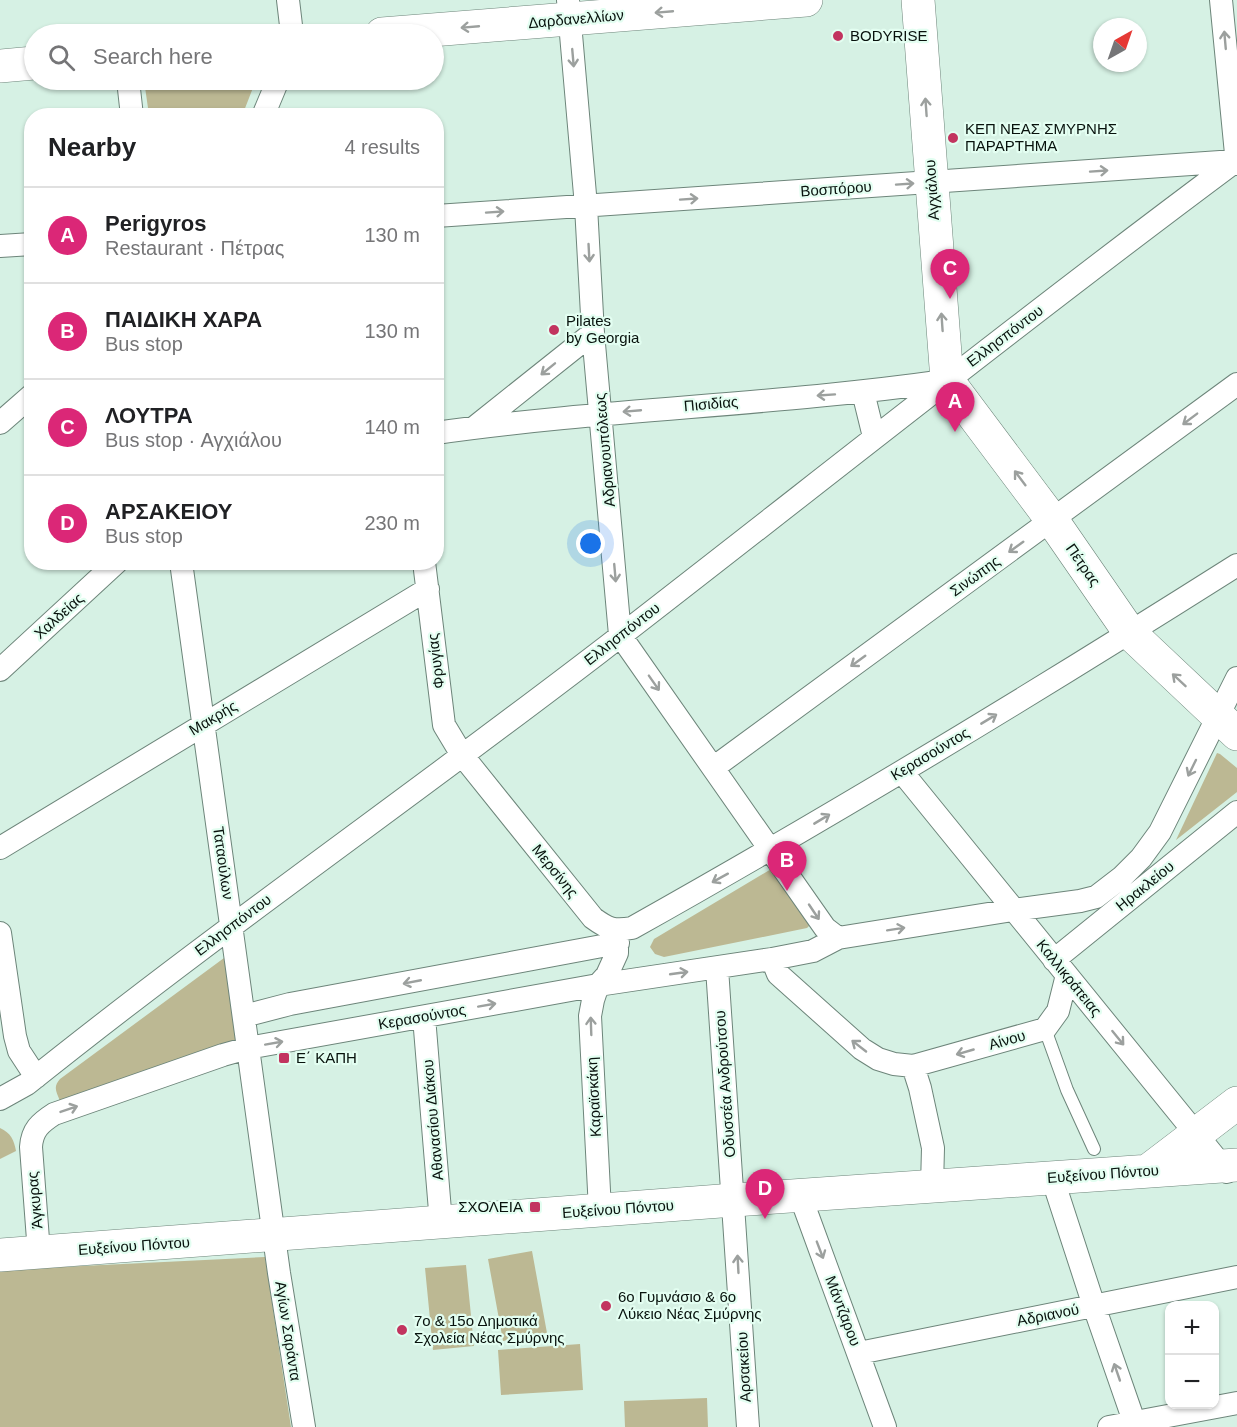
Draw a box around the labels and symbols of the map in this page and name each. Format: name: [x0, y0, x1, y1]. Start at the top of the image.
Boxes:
street label: Δαρδανελλίων: [527, 6, 625, 31]
one-way arrow: [655, 7, 675, 18]
north arrow: [1093, 18, 1147, 72]
one-way arrow: [460, 22, 480, 33]
place label: BODYRISE: [850, 27, 928, 44]
marker: BODYRISE: [831, 29, 845, 43]
one-way arrow: [1219, 31, 1230, 51]
one-way arrow: [568, 48, 579, 68]
one-way arrow: [920, 97, 931, 117]
place label: ΚΕΠ ΝΕΑΣ ΣΜΥΡΝΗΣ ΠΑΡΑΡΤΗΜΑ: [965, 120, 1117, 154]
marker: ΚΕΠ ΝΕΑΣ ΣΜΥΡΝΗΣ ΠΑΡΑΡΤΗΜΑ: [946, 131, 960, 145]
street label: Αγχιάλου: [921, 159, 942, 221]
one-way arrow: [1089, 165, 1109, 176]
street label: Βοσπόρου: [800, 178, 872, 199]
one-way arrow: [894, 178, 914, 189]
one-way arrow: [679, 193, 699, 204]
one-way arrow: [484, 207, 504, 218]
one-way arrow: [583, 242, 594, 262]
pin: C: [930, 250, 970, 299]
street label: Ελλησπόντου: [963, 301, 1046, 370]
place label: Pilates by Georgia: [566, 312, 640, 346]
one-way arrow: [937, 313, 948, 332]
marker: Pilates by Georgia: [547, 323, 561, 337]
one-way arrow: [540, 363, 556, 376]
pin: A: [936, 382, 974, 432]
one-way arrow: [817, 390, 837, 401]
street label: Αδριανουπόλεως: [591, 392, 618, 508]
street label: Πισιδίας: [683, 393, 739, 414]
one-way arrow: [622, 406, 642, 417]
one-way arrow: [1182, 412, 1198, 425]
one-way arrow: [1014, 470, 1026, 486]
your location: [576, 529, 605, 558]
one-way arrow: [1008, 540, 1024, 553]
street label: Πέτρας: [1063, 540, 1104, 589]
street label: Σινώπης: [946, 552, 1003, 599]
one-way arrow: [610, 562, 621, 582]
street label: Χαλδείας: [31, 589, 87, 642]
street label: Ελλησπόντου: [581, 599, 663, 668]
street label: Φρυγίας: [424, 633, 447, 690]
one-way arrow: [850, 655, 866, 667]
one-way arrow: [1172, 673, 1187, 687]
one-way arrow: [648, 675, 660, 691]
street label: Μακρής: [186, 697, 240, 738]
one-way arrow: [980, 713, 997, 725]
street label: Κερασούντος: [887, 723, 972, 784]
one-way arrow: [1185, 759, 1197, 777]
one-way arrow: [813, 813, 830, 825]
street label: Ταταούλων: [210, 825, 237, 901]
street label: Μερσίνης: [529, 841, 582, 901]
pin: B: [768, 842, 806, 891]
street label: Ηρακλείου: [1112, 857, 1177, 914]
one-way arrow: [712, 872, 729, 884]
street label: Ελλησπόντου: [191, 890, 274, 959]
one-way arrow: [808, 903, 820, 920]
one-way arrow: [886, 923, 905, 934]
street label: Καλλικράτειας: [1033, 936, 1105, 1019]
one-way arrow: [669, 968, 689, 979]
one-way arrow: [403, 976, 423, 987]
street label: Κερασούντος: [377, 1000, 467, 1033]
one-way arrow: [477, 1000, 496, 1011]
street label: Οδυσσέα Ανδρούτσου: [711, 1010, 738, 1158]
one-way arrow: [585, 1016, 596, 1036]
street label: Αίνου: [987, 1026, 1027, 1053]
one-way arrow: [1111, 1030, 1124, 1046]
one-way arrow: [264, 1037, 284, 1048]
one-way arrow: [851, 1040, 867, 1053]
one-way arrow: [956, 1047, 975, 1058]
place label: Ε΄ ΚΑΠΗ: [296, 1049, 357, 1066]
marker: Ε΄ ΚΑΠΗ: [277, 1051, 291, 1065]
street label: Καραϊσκάκη: [583, 1057, 604, 1137]
street label: Αθανασίου Διάκου: [419, 1059, 446, 1181]
one-way arrow: [59, 1102, 78, 1113]
street label: Ευξείνου Πόντου: [1046, 1161, 1159, 1186]
pin: D: [746, 1170, 784, 1219]
street label: Άγκυρας: [24, 1171, 45, 1229]
street label: Ευξείνου Πόντου: [561, 1196, 674, 1221]
place label: ΣΧΟΛΕΙΑ: [458, 1198, 523, 1215]
marker: ΣΧΟΛΕΙΑ: [528, 1200, 542, 1214]
street label: Ευξείνου Πόντου: [77, 1233, 190, 1258]
one-way arrow: [816, 1240, 827, 1259]
one-way arrow: [732, 1254, 743, 1274]
street label: Μάντζαρου: [822, 1273, 865, 1348]
street label: Αγίων Σαράντα: [272, 1280, 305, 1382]
place label: 6ο Γυμνάσιο & 6ο Λύκειο Νέας Σμύρνης: [618, 1288, 762, 1322]
marker: 6ο Γυμνάσιο & 6ο Λύκειο Νέας Σμύρνης: [599, 1299, 613, 1313]
street label: Αδριανού: [1015, 1300, 1080, 1329]
place label: 7ο & 15ο Δημοτικά Σχολεία Νέας Σμύρνης: [414, 1312, 564, 1346]
marker: 7ο & 15ο Δημοτικά Σχολεία Νέας Σμύρνης: [395, 1323, 409, 1337]
street label: Αρσακείου: [733, 1331, 754, 1403]
one-way arrow: [1110, 1363, 1121, 1382]

